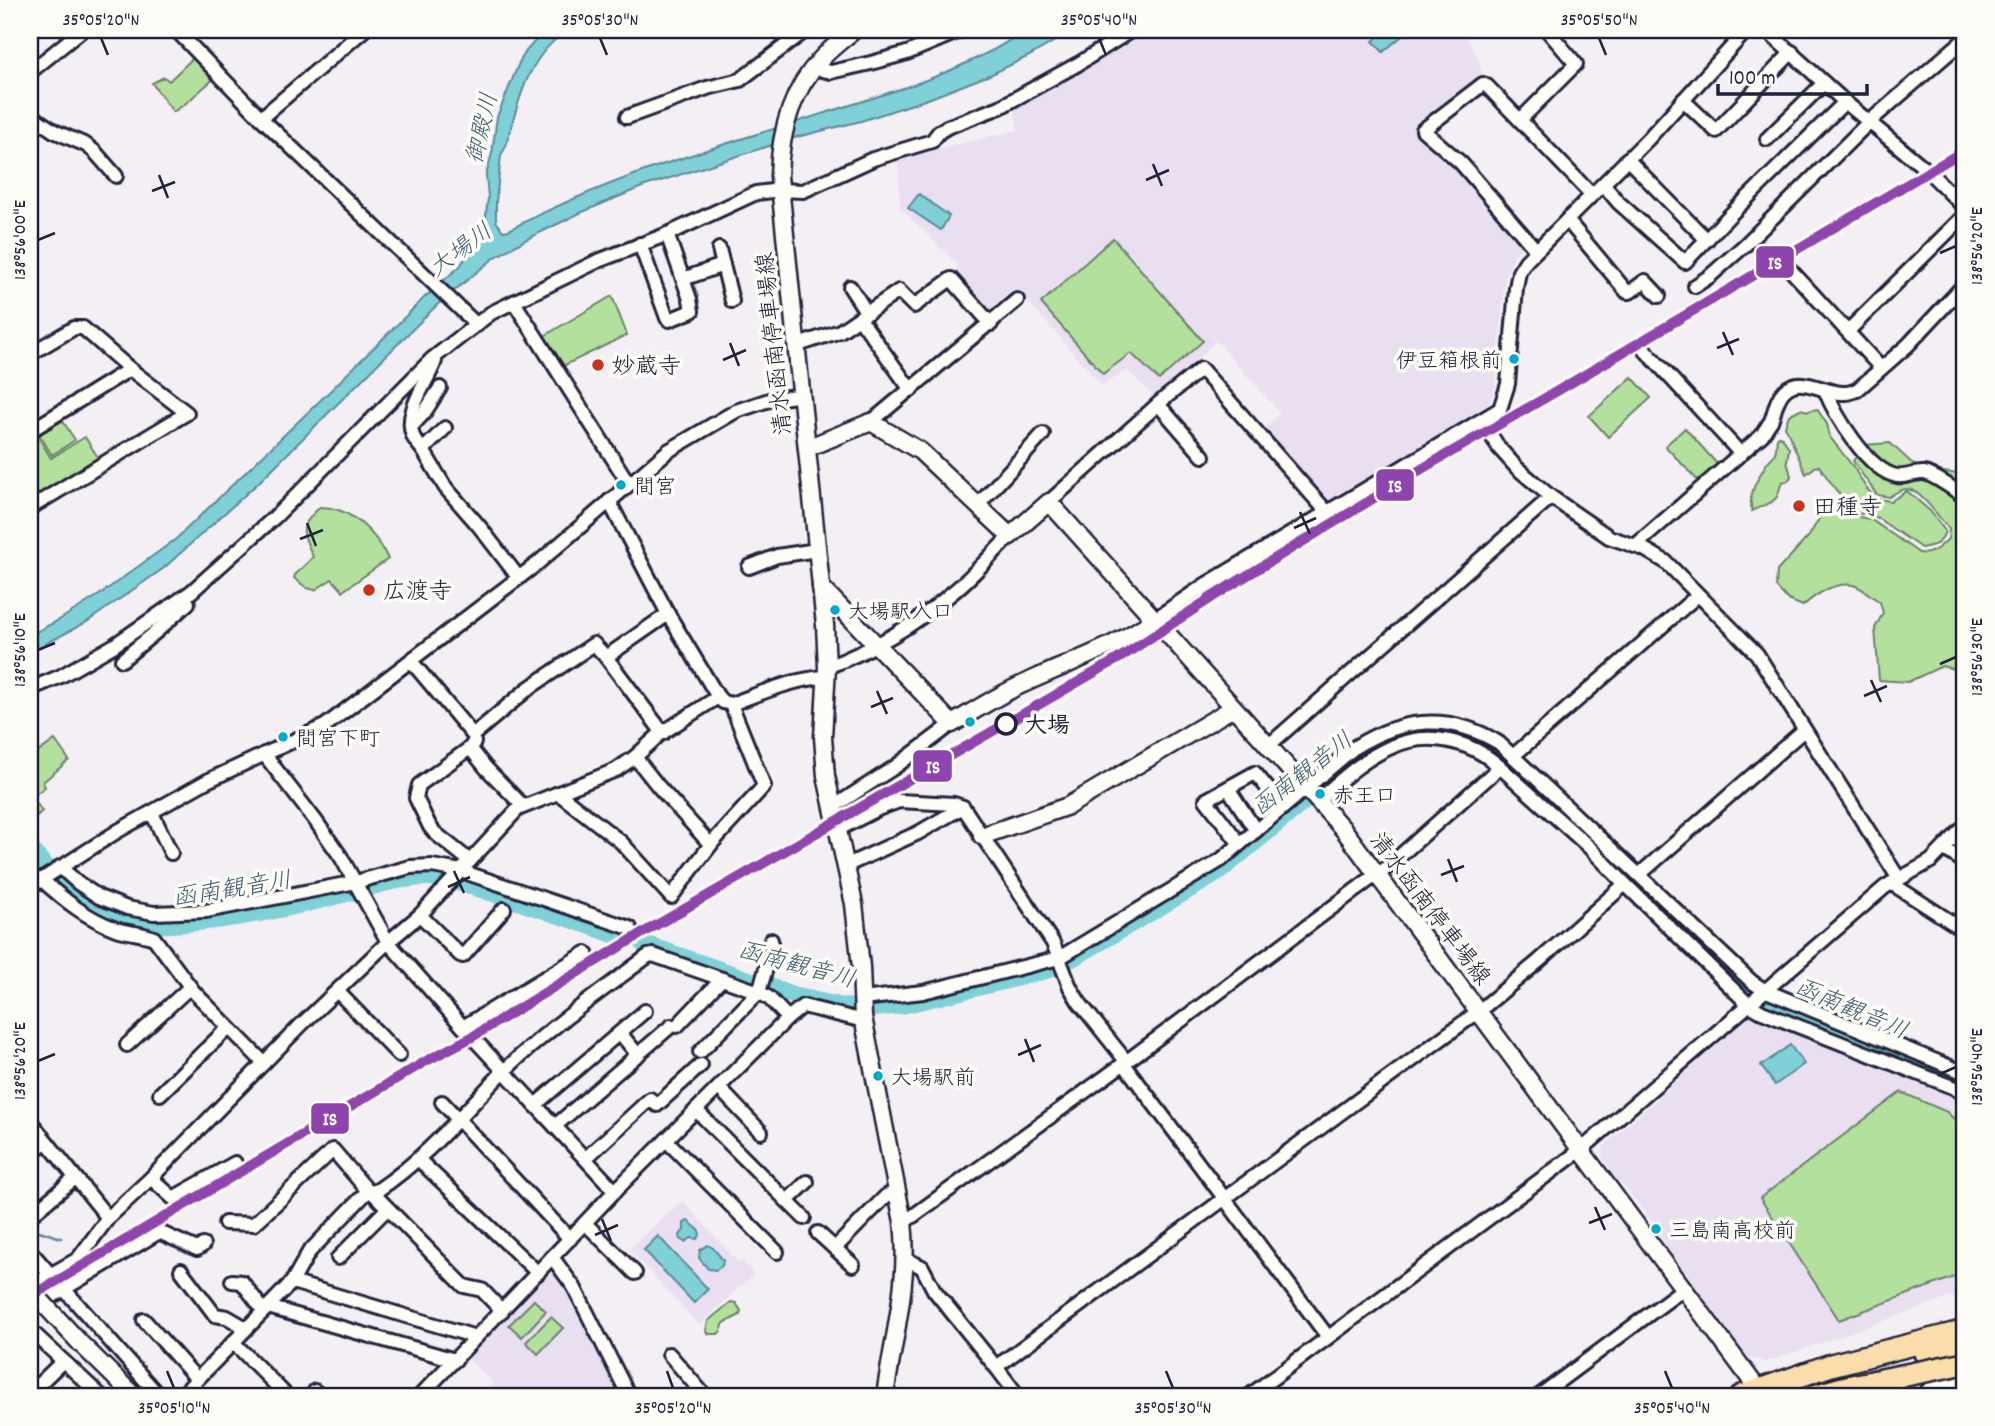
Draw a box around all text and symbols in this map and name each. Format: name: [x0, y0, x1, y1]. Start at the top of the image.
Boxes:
text: 35°05'20"N: [63, 9, 139, 34]
text: 35°05'30"N: [562, 9, 638, 34]
text: 35°05'40"N: [1061, 9, 1137, 34]
text: 35°05'50"N: [1560, 9, 1638, 34]
scale bar: [1718, 52, 1867, 96]
text: 100 m: [1729, 65, 1776, 95]
water label: 御殿川: [459, 90, 509, 168]
text: 138°56'00"E: [9, 200, 34, 280]
text: 138°56'20"E: [1966, 207, 1991, 285]
water label: 大場川: [423, 216, 501, 287]
line badge: IS: [1755, 245, 1795, 279]
street label: 清水函南停車場線: [750, 250, 803, 437]
text: IS: [1768, 252, 1782, 279]
place label: 伊豆箱根前: [1396, 348, 1501, 378]
place label: 妙蔵寺: [612, 352, 681, 385]
marker: 伊豆箱根前: [1507, 352, 1521, 366]
marker: 妙蔵寺: [590, 357, 606, 373]
line badge: IS: [1375, 468, 1415, 502]
place label: 間宮: [634, 474, 676, 504]
text: IS: [1388, 475, 1402, 502]
marker: 間宮: [614, 478, 628, 492]
place label: 田種寺: [1813, 493, 1882, 526]
marker: 田種寺: [1791, 498, 1807, 514]
place label: 広渡寺: [383, 577, 452, 610]
marker: 広渡寺: [361, 582, 377, 598]
place label: 大場駅入口: [848, 599, 953, 629]
marker: 大場駅入口: [828, 603, 842, 617]
text: 138°56'10"E: [9, 613, 34, 687]
text: 138°56'30"E: [1966, 618, 1991, 696]
place label: 大場: [1024, 711, 1070, 744]
marker: 大場: [995, 713, 1017, 735]
unlabelled marker: [963, 715, 977, 729]
water label: 函南観音川: [1246, 725, 1362, 826]
place label: 間宮下町: [296, 726, 380, 756]
marker: 間宮下町: [276, 730, 290, 744]
line badge: IS: [912, 749, 953, 783]
text: IS: [926, 756, 940, 783]
place label: 赤王口: [1333, 783, 1396, 813]
marker: 赤王口: [1313, 787, 1327, 801]
street label: 清水函南停車場線: [1360, 827, 1497, 994]
water label: 函南観音川: [171, 865, 294, 917]
water label: 函南観音川: [734, 935, 859, 999]
water label: 函南観音川: [1789, 972, 1913, 1050]
text: 138°56'20"E: [9, 1022, 34, 1100]
text: 138°56'40"E: [1966, 1028, 1991, 1106]
place label: 大場駅前: [891, 1065, 975, 1095]
marker: 大場駅前: [871, 1069, 885, 1083]
line badge: IS: [310, 1102, 350, 1135]
text: IS: [323, 1108, 337, 1135]
place label: 三島南高校前: [1669, 1218, 1795, 1248]
marker: 三島南高校前: [1649, 1222, 1663, 1236]
text: 35°05'10"N: [138, 1397, 210, 1422]
text: 35°05'20"N: [635, 1397, 711, 1422]
text: 35°05'30"N: [1135, 1397, 1211, 1422]
text: 35°05'40"N: [1634, 1397, 1710, 1422]

